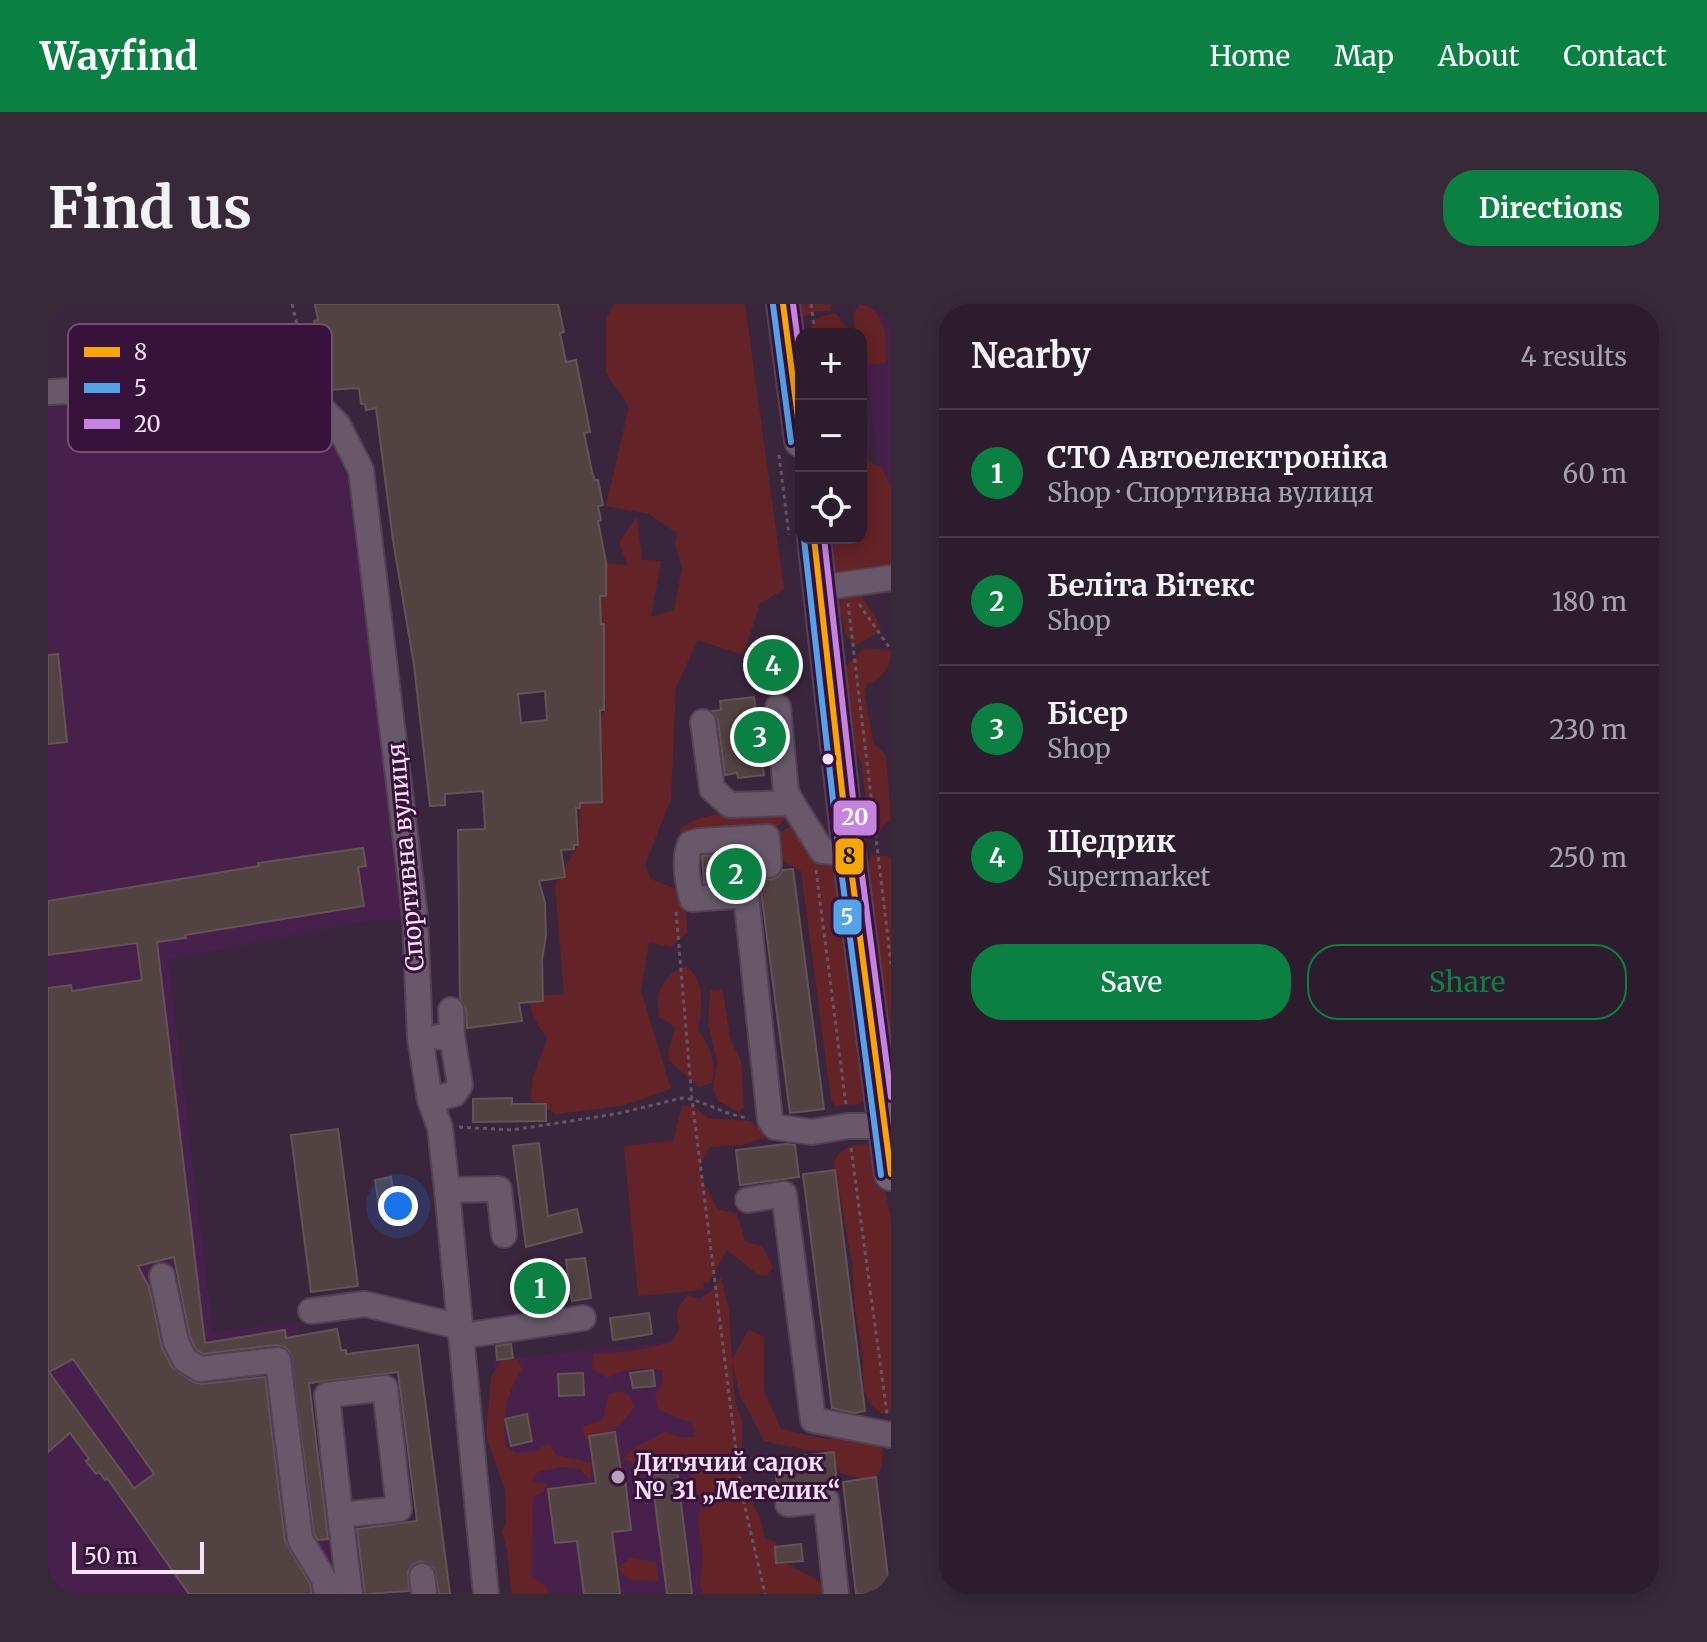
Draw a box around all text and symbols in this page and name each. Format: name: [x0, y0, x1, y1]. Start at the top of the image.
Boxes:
text: Wayfind: [40, 33, 198, 80]
text: Home: [1209, 38, 1290, 74]
text: Map: [1334, 38, 1394, 74]
text: About: [1438, 38, 1519, 74]
text: Contact: [1563, 38, 1667, 74]
button: Directions: [1443, 170, 1659, 246]
text: Find us: [48, 173, 252, 243]
legend: [68, 324, 332, 452]
map controls: [795, 328, 867, 544]
button: +: [795, 328, 867, 400]
text: Nearby: [971, 335, 1091, 377]
text: 8: [134, 338, 147, 366]
text: 4 results: [1520, 340, 1627, 373]
text: 5: [134, 374, 147, 402]
button: −: [795, 400, 867, 472]
text: 20: [134, 410, 161, 438]
text: СТО Автоелектроніка: [1047, 438, 1388, 476]
text: 1: [991, 457, 1003, 490]
text: 60 m: [1563, 457, 1627, 490]
button: locate: [795, 472, 867, 544]
text: Shop · Спортивна вулиця: [1047, 476, 1374, 509]
text: Беліта Вітекс: [1047, 566, 1255, 604]
text: 2: [989, 585, 1005, 618]
text: 180 m: [1552, 585, 1627, 618]
text: Shop: [1047, 604, 1111, 637]
pin: 4: [747, 635, 799, 695]
text: Бісер: [1047, 694, 1128, 732]
pin: 3: [734, 707, 786, 767]
text: 3: [990, 713, 1004, 746]
text: 230 m: [1549, 713, 1627, 746]
text: Shop: [1047, 732, 1111, 765]
street label: Спортивна вулиця: [380, 742, 431, 972]
unlabelled marker: [820, 751, 836, 767]
line badge: 20: [832, 799, 878, 837]
text: 20: [841, 803, 869, 831]
text: Щедрик: [1047, 822, 1176, 860]
line badge: 8: [834, 837, 865, 876]
text: 4: [989, 841, 1005, 874]
text: 250 m: [1549, 841, 1627, 874]
text: 8: [842, 842, 856, 870]
pin: 2: [710, 844, 762, 904]
text: Supermarket: [1047, 860, 1211, 893]
line badge: 5: [832, 898, 863, 936]
text: 5: [841, 903, 853, 931]
button: Save: [971, 944, 1291, 1020]
button: Share: [1307, 944, 1627, 1020]
your location: [378, 1186, 418, 1226]
pin: 1: [514, 1258, 566, 1318]
place label: Дитячий садок № 31 „Метелик“: [634, 1447, 841, 1506]
marker: Дитячий садок № 31 „Метелик“: [609, 1468, 627, 1486]
scale bar: [72, 1538, 204, 1574]
text: 50 m: [84, 1542, 138, 1570]

